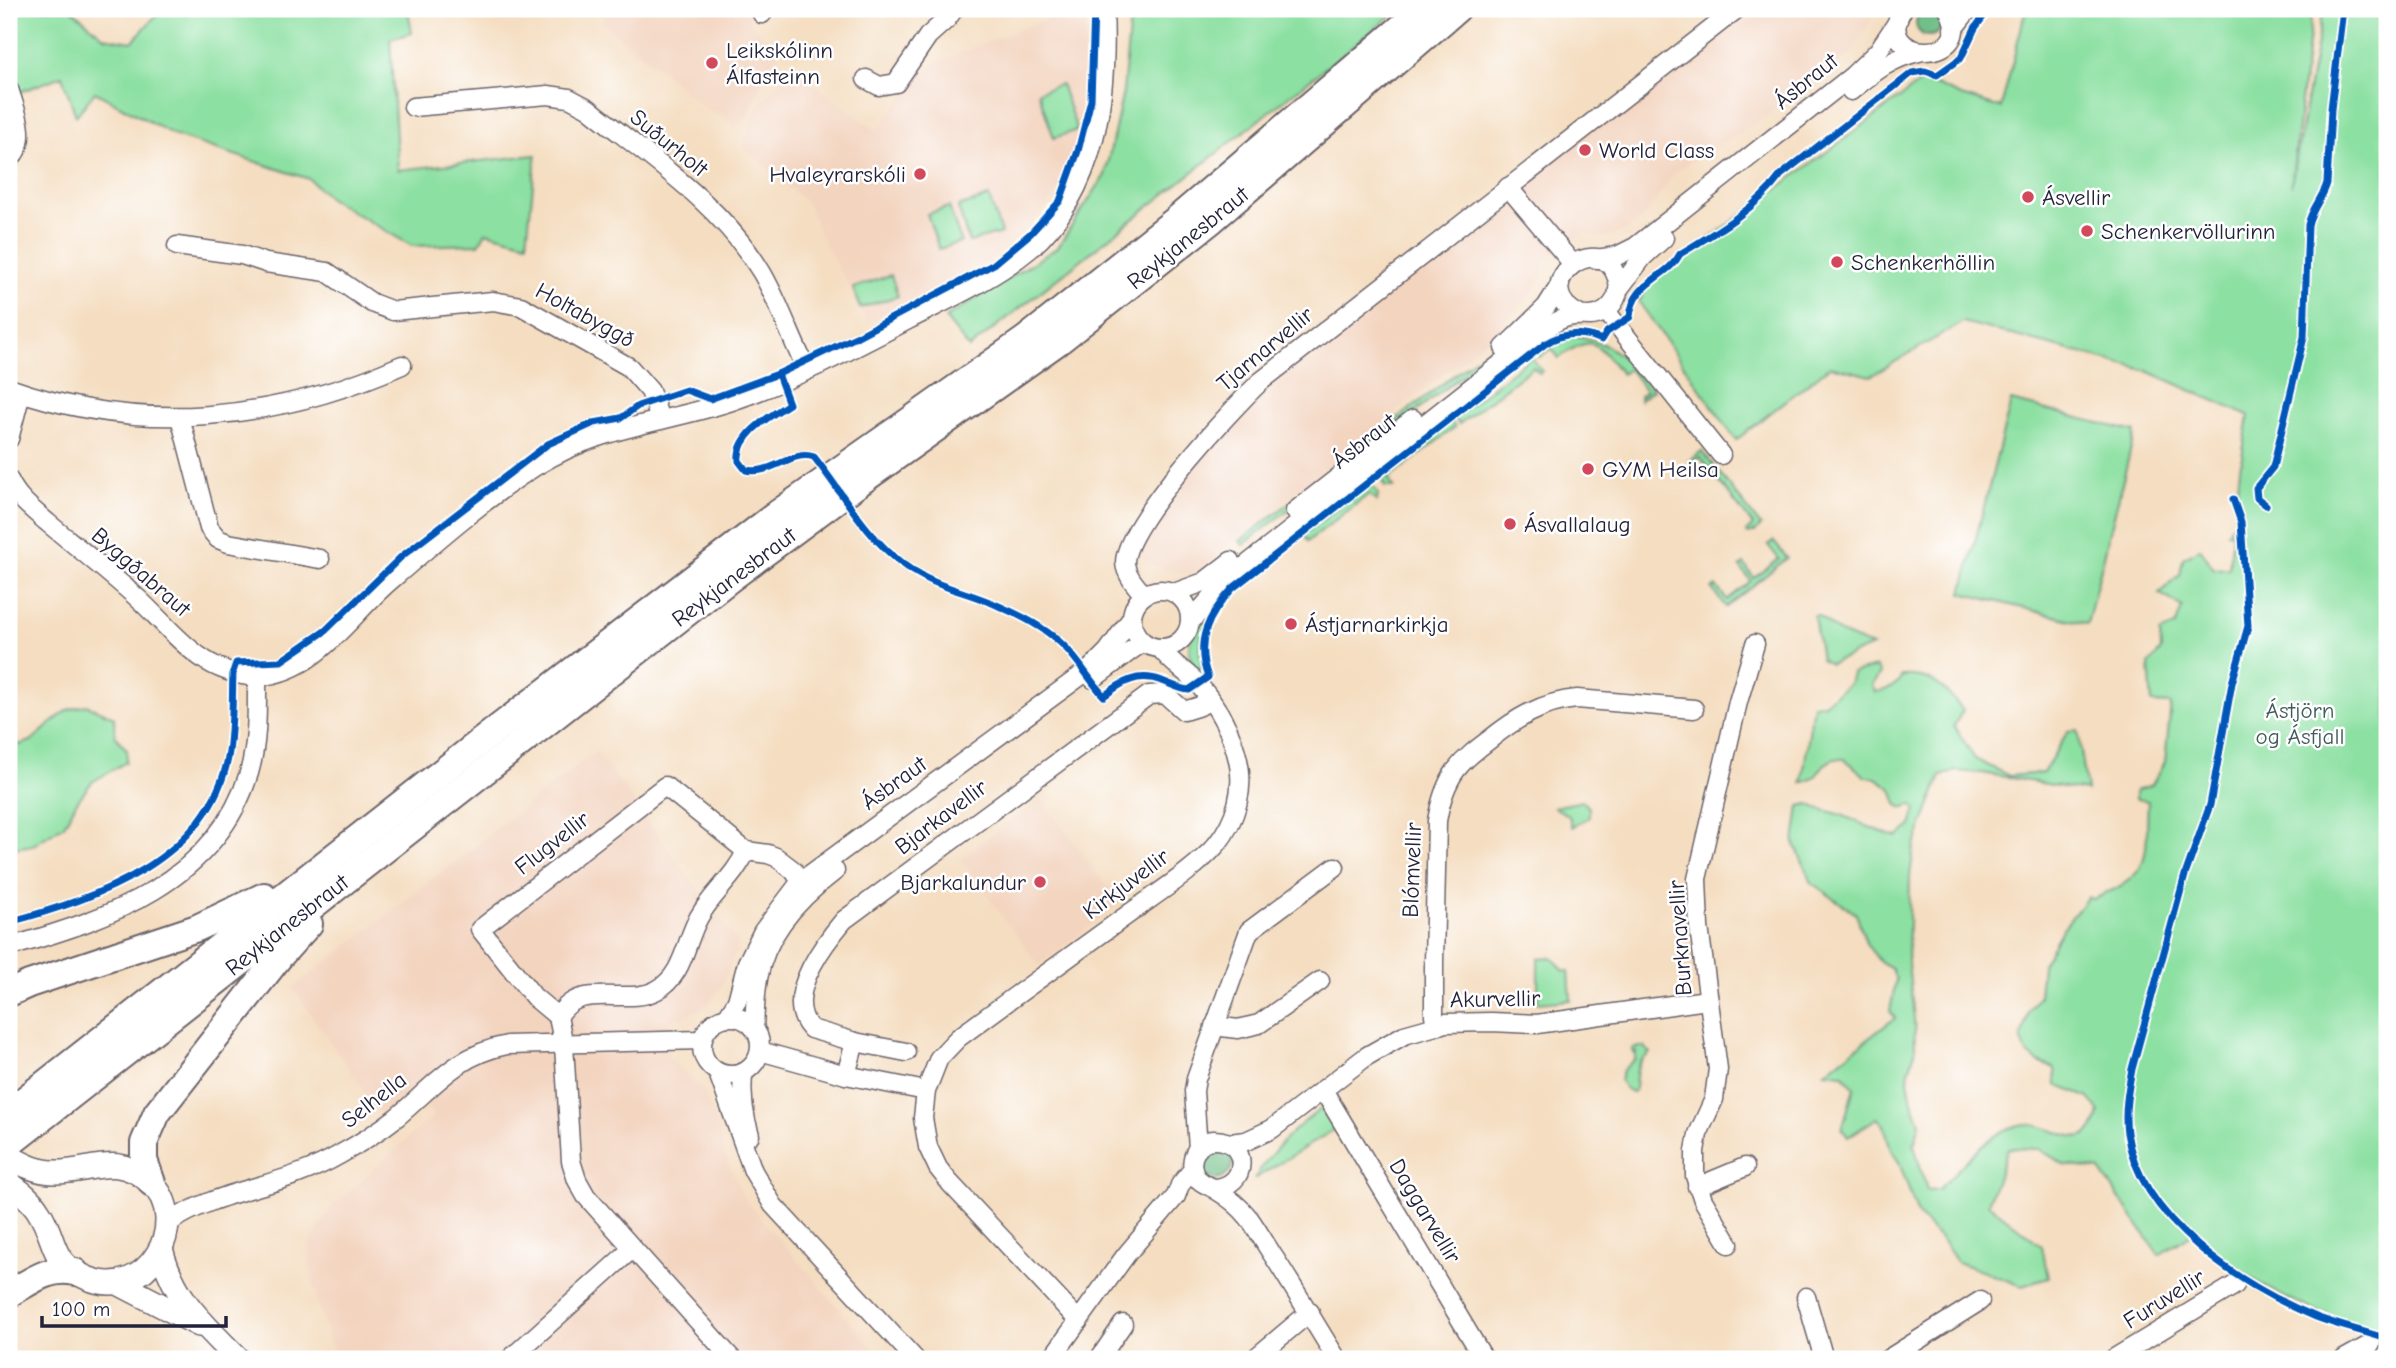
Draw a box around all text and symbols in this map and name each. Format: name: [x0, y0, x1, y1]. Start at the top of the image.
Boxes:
place label: Leikskólinn Álfasteinn: [726, 37, 833, 90]
street label: Ásbraut: [1769, 46, 1844, 115]
marker: Leikskólinn Álfasteinn: [704, 55, 720, 71]
street label: Suðurholt: [625, 103, 714, 183]
place label: World Class: [1599, 137, 1714, 164]
marker: World Class: [1577, 142, 1593, 158]
place label: Hvaleyrarskóli: [769, 161, 906, 188]
marker: Hvaleyrarskóli: [912, 166, 928, 182]
street label: Reykjanesbraut: [1122, 180, 1255, 295]
place label: Ásvellir: [2042, 184, 2111, 211]
marker: Ásvellir: [2020, 189, 2036, 205]
place label: Schenkervöllurinn: [2101, 218, 2276, 245]
marker: Schenkervöllurinn: [2079, 223, 2095, 239]
place label: Schenkerhöllin: [1851, 249, 1995, 276]
marker: Schenkerhöllin: [1829, 254, 1845, 270]
street label: Holtabyggð: [531, 277, 639, 353]
street label: Tjarnarvellir: [1211, 300, 1319, 397]
street label: Ásbraut: [1326, 407, 1403, 474]
place label: GYM Heilsa: [1602, 456, 1719, 483]
marker: GYM Heilsa: [1580, 461, 1596, 477]
place label: Ásvallalaug: [1524, 511, 1631, 538]
marker: Ásvallalaug: [1502, 516, 1518, 532]
street label: Reykjanesbraut: [667, 521, 803, 633]
street label: Byggðabraut: [86, 522, 197, 623]
place label: Ástjarnarkirkja: [1305, 611, 1449, 638]
marker: Ástjarnarkirkja: [1283, 616, 1299, 632]
park label: Ástjörn og Ásfjall: [2256, 697, 2344, 750]
street label: Ásbraut: [856, 749, 933, 816]
street label: Bjarkavellir: [890, 773, 993, 860]
street label: Flugvellir: [509, 805, 595, 881]
street label: Blómvellir: [1397, 821, 1427, 918]
street label: Kirkjuvellir: [1078, 842, 1175, 925]
street label: Reykjanesbraut: [220, 868, 355, 981]
place label: Bjarkalundur: [900, 869, 1027, 896]
marker: Bjarkalundur: [1032, 874, 1048, 890]
street label: Burknavellir: [1662, 878, 1698, 997]
street label: Akurvellir: [1450, 985, 1541, 1013]
street label: Selhella: [336, 1066, 412, 1134]
street label: Daggarvellir: [1383, 1154, 1467, 1269]
street label: Furuvellir: [2118, 1263, 2210, 1335]
scale bar: [42, 1284, 226, 1328]
text: 100 m: [52, 1297, 110, 1321]

